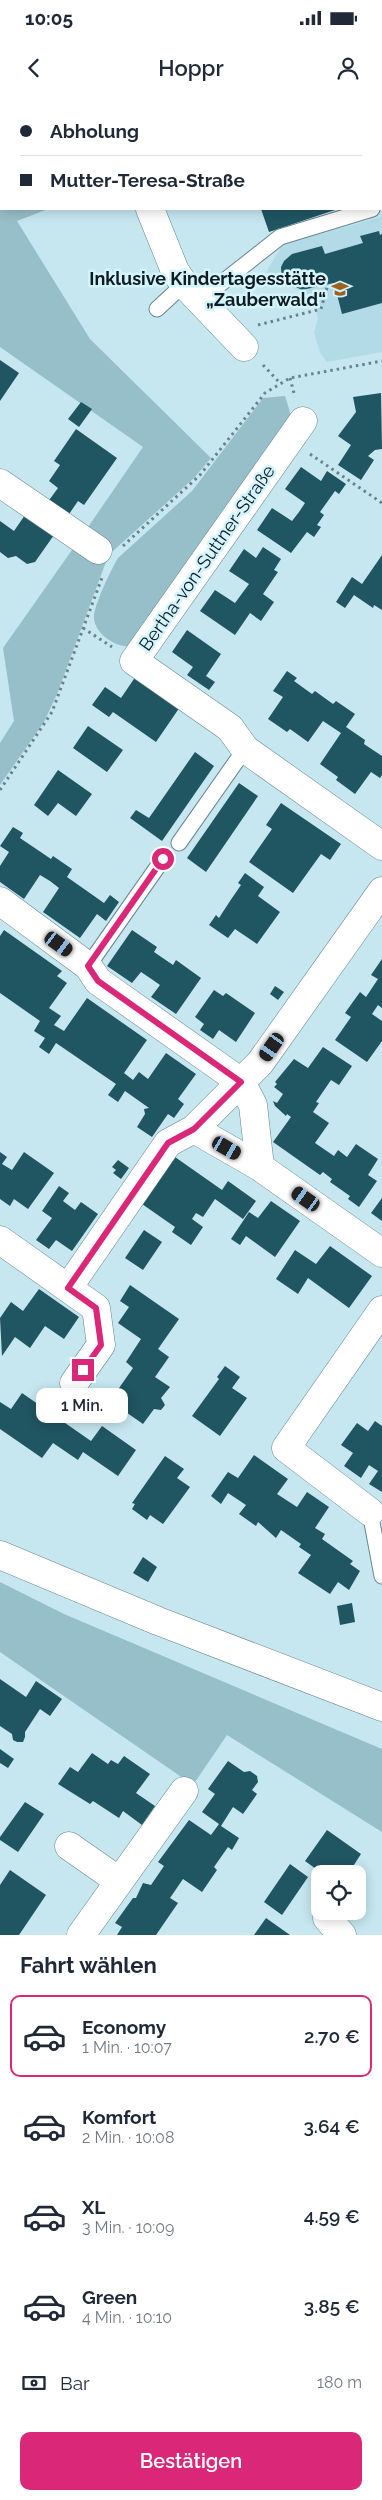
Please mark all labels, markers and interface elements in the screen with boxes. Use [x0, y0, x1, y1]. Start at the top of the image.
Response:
text: 10:05 [25, 7, 73, 29]
icon: back [20, 54, 48, 82]
icon: person [334, 54, 362, 82]
text: Hoppr [158, 55, 224, 81]
text: Abholung [50, 120, 139, 142]
text: Mutter-Teresa-Straße [50, 169, 245, 191]
place label: Inklusive Kindertagesstätte „Zauberwald“ [89, 268, 326, 310]
school or university icon: Inklusive Kindertagesstätte „Zauberwald“ [330, 279, 350, 299]
street label: Bertha-von-Suttner-Straße [134, 460, 279, 655]
route start [152, 848, 174, 870]
car [42, 929, 75, 959]
car [257, 1030, 286, 1064]
car [210, 1134, 243, 1162]
car [289, 1184, 322, 1214]
route end [72, 1359, 94, 1381]
callout: 1 Min. [37, 1388, 129, 1422]
text: 1 Min. [61, 1396, 103, 1415]
map controls [311, 1865, 366, 1920]
button: locate [311, 1865, 366, 1920]
text: Fahrt wählen [20, 1952, 157, 1978]
icon: car [22, 2014, 67, 2059]
text: Economy [82, 2016, 166, 2038]
text: 2.70 € [304, 2025, 360, 2047]
text: 1 Min. · 10:07 [82, 2038, 172, 2057]
icon: car [22, 2104, 67, 2149]
text: Komfort [82, 2106, 156, 2128]
text: 3.64 € [303, 2115, 360, 2137]
text: 2 Min. · 10:08 [82, 2128, 174, 2147]
icon: car [22, 2194, 67, 2239]
text: XL [82, 2196, 105, 2218]
text: 4.59 € [304, 2205, 360, 2227]
text: 3 Min. · 10:09 [82, 2218, 175, 2237]
icon: car [22, 2284, 67, 2329]
text: Green [82, 2286, 137, 2308]
text: 3.85 € [304, 2295, 360, 2317]
text: 4 Min. · 10:10 [82, 2308, 172, 2327]
icon: cash [20, 2369, 48, 2397]
text: Bar [60, 2372, 90, 2394]
text: 180 m [317, 2373, 362, 2392]
button: Bestätigen [20, 2432, 362, 2490]

